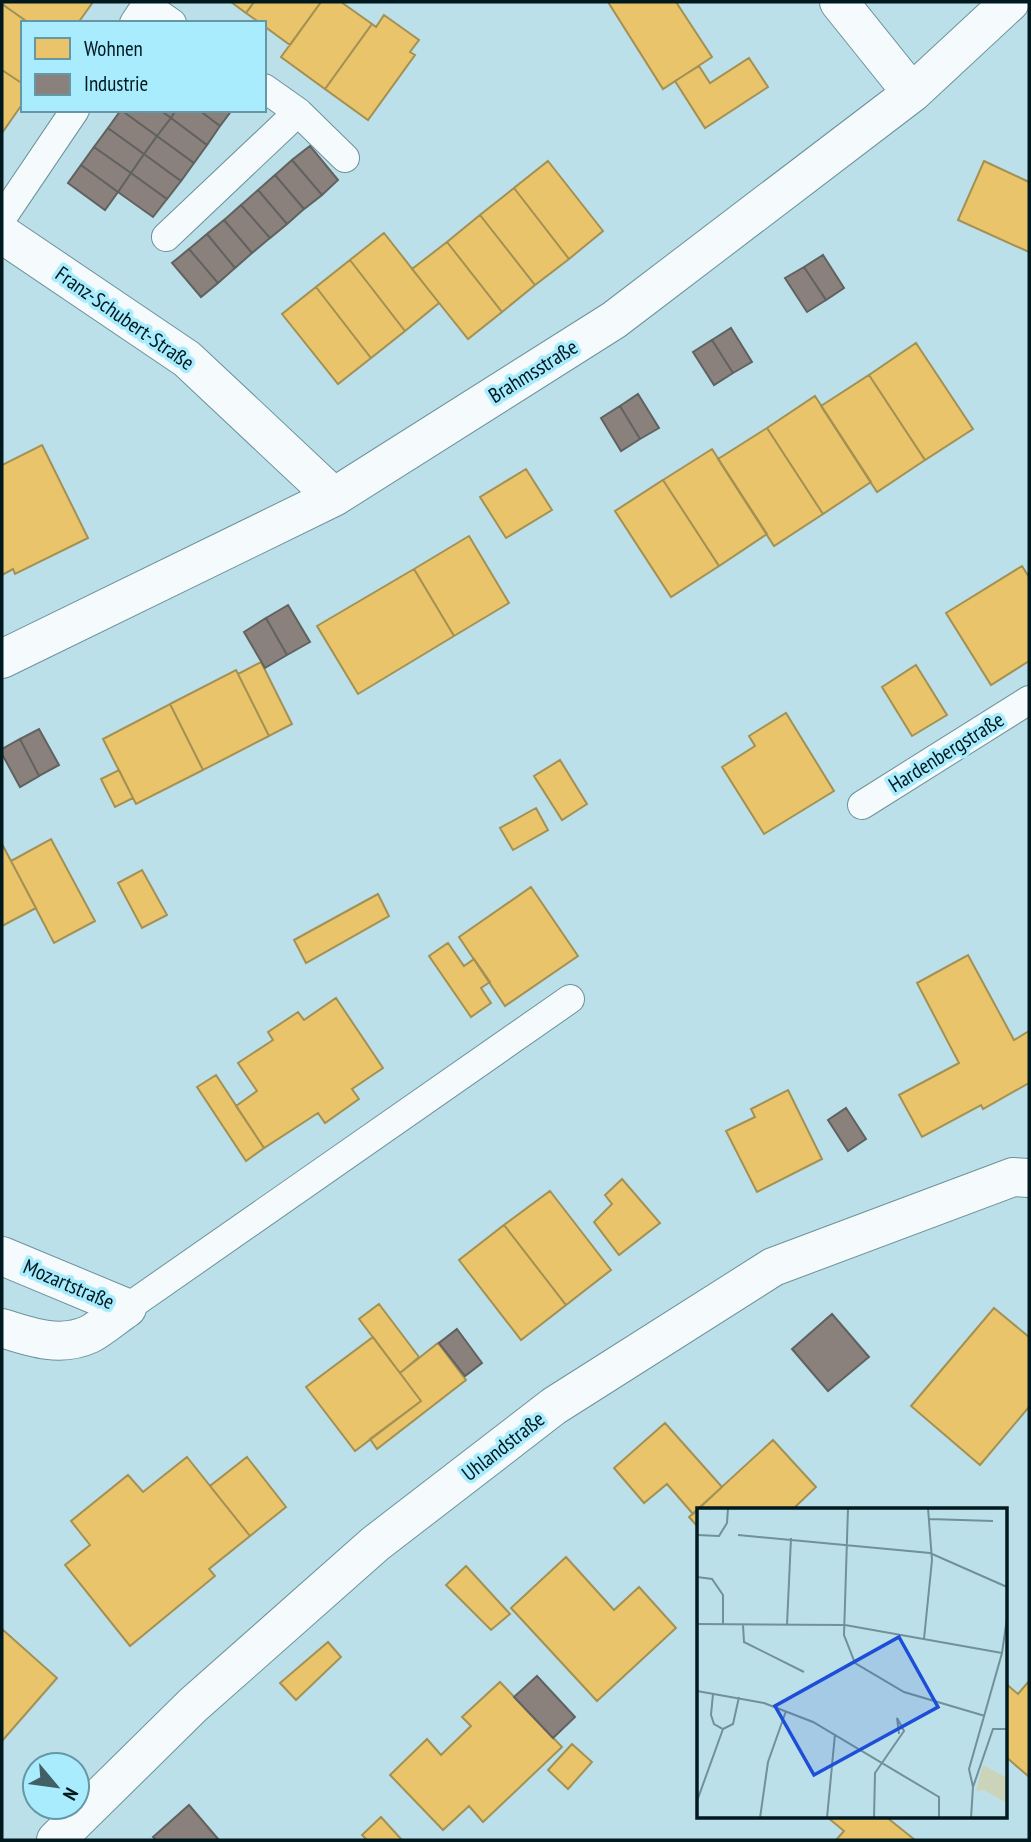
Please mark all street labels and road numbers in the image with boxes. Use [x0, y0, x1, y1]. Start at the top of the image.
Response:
street label: Franz-Schubert-Straße [50, 260, 200, 376]
street label: Brahmsstraße [483, 333, 583, 409]
street label: Hardenbergstraße [883, 706, 1009, 798]
street label: Mozartstraße [19, 1253, 119, 1315]
street label: Uhlandstraße [456, 1405, 550, 1487]

